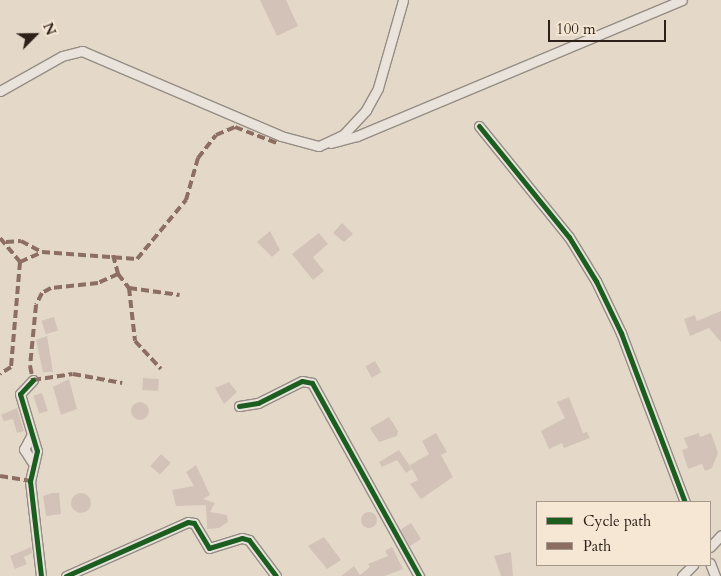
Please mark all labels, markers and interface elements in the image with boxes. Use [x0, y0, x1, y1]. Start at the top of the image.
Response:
north arrow [10, 10, 60, 60]
scale bar [551, 10, 668, 42]
text: 100 m [556, 19, 596, 39]
text: N [38, 20, 60, 38]
legend [536, 501, 711, 566]
text: Cycle path [583, 511, 651, 531]
text: Path [583, 536, 611, 556]

